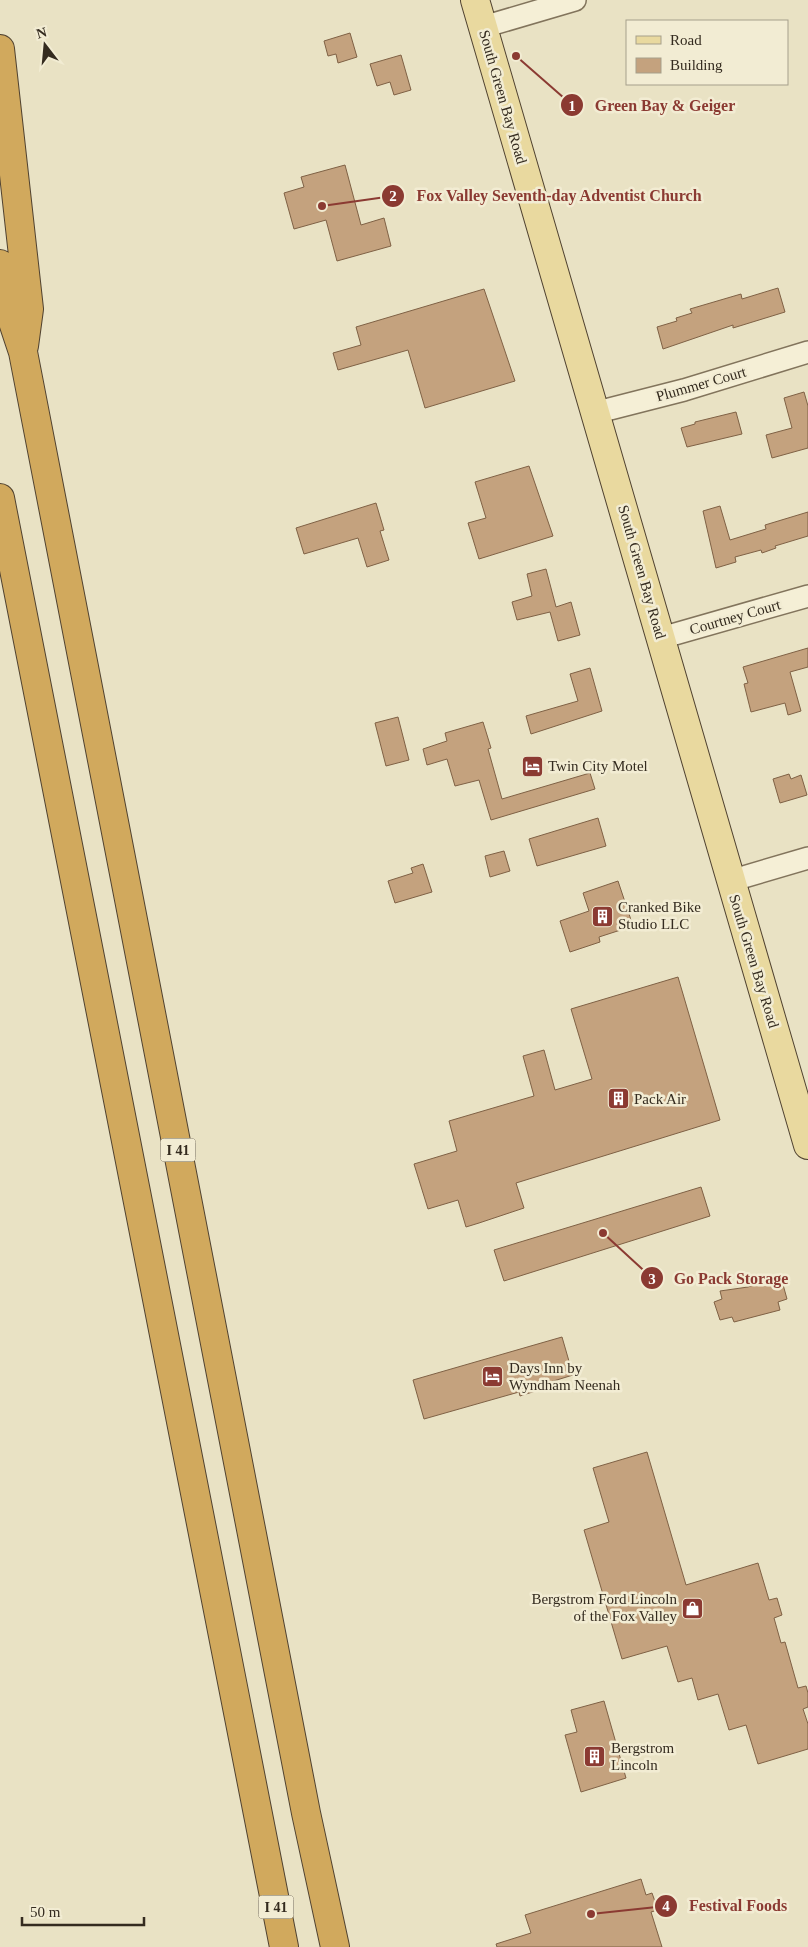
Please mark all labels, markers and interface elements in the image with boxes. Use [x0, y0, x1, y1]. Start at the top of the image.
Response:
north arrow [20, 20, 70, 70]
legend [626, 20, 788, 85]
text: N [35, 24, 48, 42]
street label: South Green Bay Road [476, 28, 530, 166]
text: Road [670, 32, 702, 48]
text: Building [670, 57, 723, 73]
callout: Green Bay & Geiger [559, 90, 745, 121]
text: Green Bay & Geiger [595, 97, 735, 115]
text: 1 [568, 98, 576, 114]
callout: Fox Valley Seventh-day Adventist Church [381, 180, 712, 211]
text: Fox Valley Seventh-day Adventist Church [416, 187, 702, 205]
text: 2 [389, 188, 397, 204]
street label: Plummer Court [654, 363, 749, 404]
street label: South Green Bay Road [615, 503, 669, 641]
street label: Courtney Court [688, 596, 783, 638]
hotel icon: Twin City Motel [520, 754, 544, 778]
place label: Twin City Motel [548, 758, 648, 774]
street label: South Green Bay Road [726, 892, 782, 1030]
place label: Cranked Bike Studio LLC [618, 899, 701, 932]
building icon: Cranked Bike Studio LLC [590, 904, 614, 928]
building icon: Pack Air [606, 1087, 630, 1111]
place label: Pack Air [634, 1091, 686, 1107]
road number: I 41 [160, 1138, 196, 1162]
callout: Go Pack Storage [639, 1263, 799, 1294]
text: Go Pack Storage [674, 1270, 788, 1288]
text: 3 [648, 1271, 656, 1287]
place label: Days Inn by Wyndham Neenah [509, 1360, 621, 1393]
hotel icon: Days Inn by Wyndham Neenah [481, 1365, 505, 1389]
place label: Bergstrom Ford Lincoln of the Fox Valley [531, 1591, 678, 1624]
shop icon: Bergstrom Ford Lincoln of the Fox Valley [681, 1596, 705, 1620]
place label: Bergstrom Lincoln [611, 1740, 674, 1773]
building icon: Bergstrom Lincoln [583, 1745, 607, 1769]
callout: Festival Foods [654, 1890, 797, 1921]
scale bar [22, 1894, 145, 1926]
road number: I 41 [258, 1895, 294, 1918]
text: Festival Foods [689, 1897, 787, 1914]
text: 4 [662, 1898, 670, 1914]
text: 50 m [30, 1904, 61, 1920]

